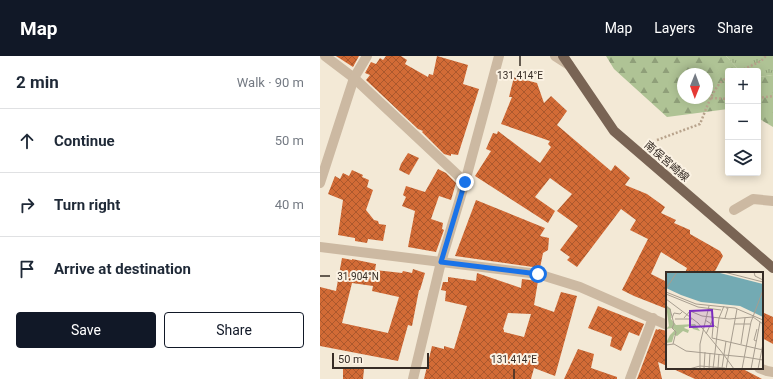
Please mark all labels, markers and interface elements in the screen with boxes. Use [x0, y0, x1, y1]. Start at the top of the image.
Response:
text: Map [20, 17, 58, 40]
text: Map [605, 20, 632, 36]
text: Layers [654, 20, 695, 36]
text: Share [717, 20, 753, 36]
north arrow [677, 68, 713, 104]
map controls [725, 68, 761, 176]
button: + [725, 68, 761, 104]
text: 131.414°E [497, 70, 543, 81]
text: 2 min [16, 72, 59, 92]
text: Walk · 90 m [237, 75, 304, 90]
button: − [725, 104, 761, 140]
icon: ahead [16, 130, 38, 152]
text: Continue [54, 132, 115, 150]
text: 50 m [275, 133, 304, 148]
street label: 南俣宮崎線 [642, 138, 692, 184]
button: layers [725, 140, 761, 176]
route end [456, 173, 474, 191]
icon: right [16, 194, 38, 216]
text: Turn right [54, 196, 120, 214]
text: 40 m [275, 197, 304, 212]
icon: arrive [16, 258, 38, 280]
text: Arrive at destination [54, 260, 191, 278]
route start [529, 265, 547, 283]
text: 31.904°N [337, 271, 379, 282]
inset map [666, 272, 763, 369]
button: Save [16, 312, 156, 348]
button: Share [164, 312, 304, 348]
scale bar [332, 351, 429, 370]
text: 50 m [338, 353, 363, 366]
text: 131.414°E [491, 354, 537, 365]

